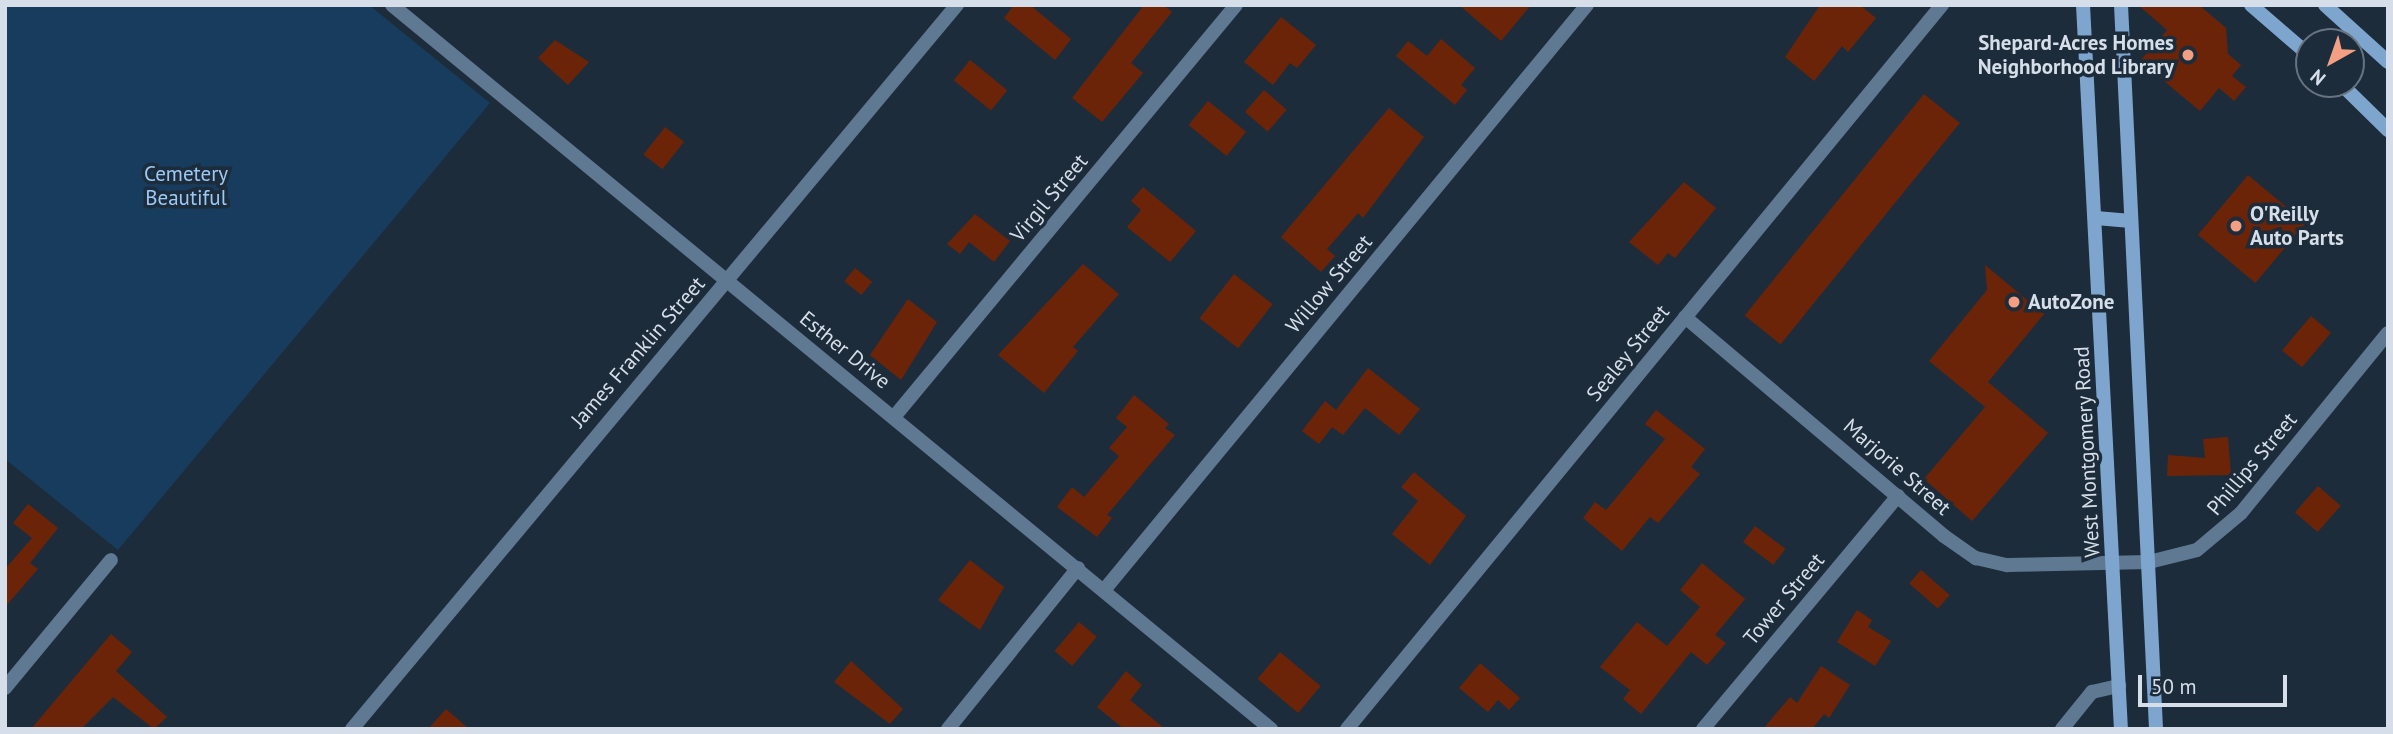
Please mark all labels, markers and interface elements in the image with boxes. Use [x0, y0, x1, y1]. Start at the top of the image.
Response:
north arrow [2295, 28, 2365, 98]
place label: Shepard-Acres Homes Neighborhood Library [1978, 30, 2174, 80]
marker: Shepard-Acres Homes Neighborhood Library [2180, 47, 2196, 63]
text: N [2305, 64, 2330, 91]
street label: Virgil Street [1005, 149, 1093, 247]
park label: Cemetery Beautiful [144, 161, 228, 211]
place label: O'Reilly Auto Parts [2250, 201, 2344, 251]
marker: O'Reilly Auto Parts [2228, 218, 2244, 234]
street label: Willow Street [1280, 230, 1378, 338]
street label: James Franklin Street [566, 272, 710, 432]
place label: AutoZone [2028, 289, 2114, 315]
marker: AutoZone [2006, 294, 2022, 310]
street label: Sealey Street [1581, 299, 1675, 407]
street label: Esther Drive [795, 306, 895, 394]
street label: West Montgomery Road [2069, 345, 2105, 559]
street label: Phillips Street [2202, 408, 2302, 520]
street label: Marjorie Street [1838, 414, 1956, 520]
street label: Tower Street [1738, 548, 1830, 650]
scale bar [2141, 660, 2290, 704]
text: 50 m [2151, 673, 2197, 700]

